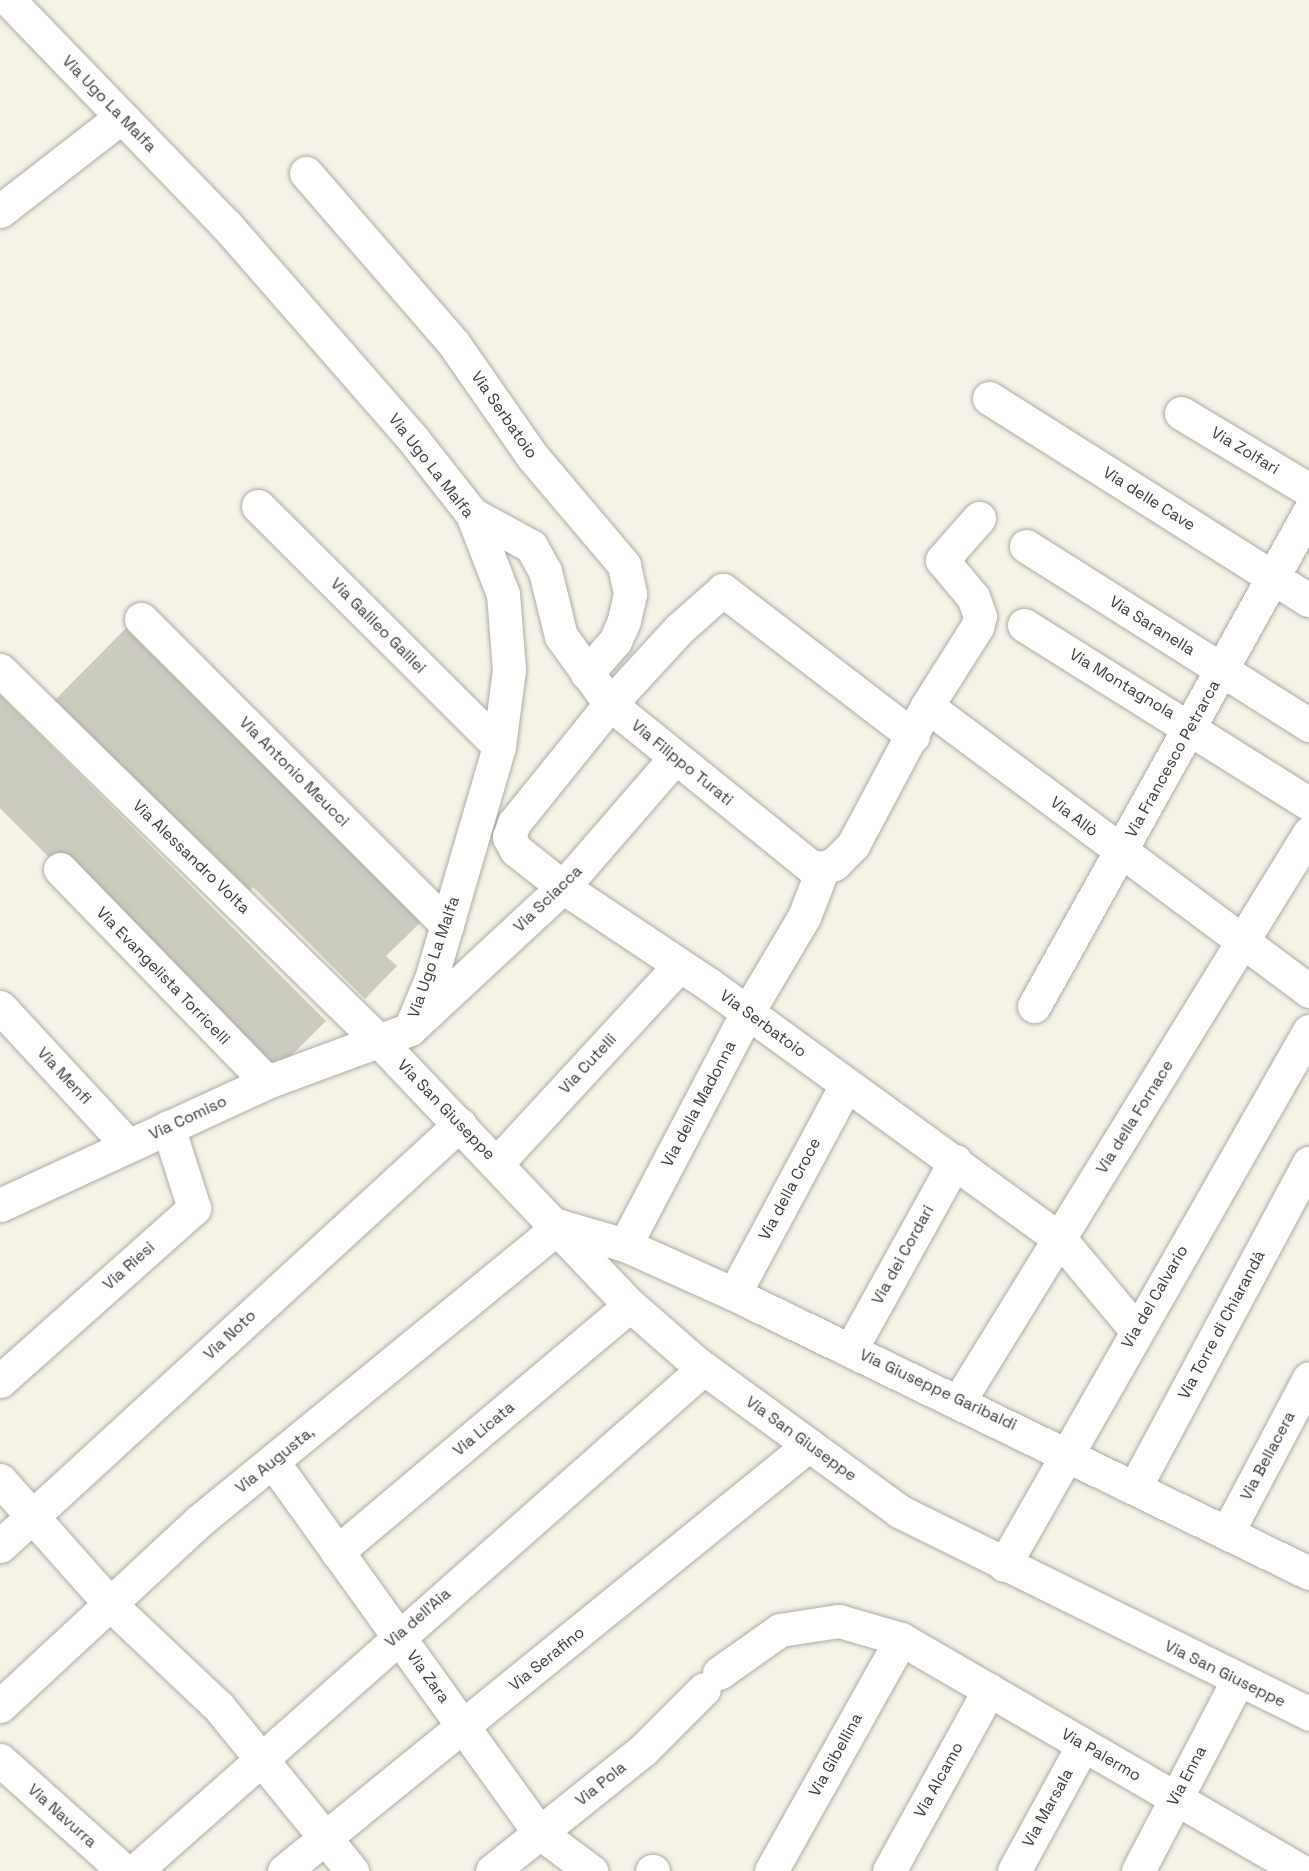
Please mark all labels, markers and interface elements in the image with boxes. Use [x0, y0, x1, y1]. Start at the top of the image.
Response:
street label: Via Ugo La Malfa [58, 52, 160, 156]
street label: Via Serbatoio [467, 368, 541, 462]
street label: Via Ugo La Malfa [384, 410, 478, 522]
street label: Via Zolfari [1207, 423, 1283, 479]
street label: Via delle Cave [1099, 463, 1199, 535]
street label: Via Galileo Galilei [326, 574, 430, 678]
street label: Via Saranella [1106, 592, 1198, 660]
street label: Via Montagnola [1066, 645, 1178, 723]
street label: Via Francesco Petrarca [1122, 677, 1224, 841]
street label: Via Antonio Meucci [235, 713, 353, 831]
street label: Via Filippo Turati [627, 716, 737, 810]
street label: Via Allò [1046, 793, 1102, 841]
street label: Via Alessandro Volta [128, 796, 254, 918]
street label: Via Sciacca [510, 862, 586, 936]
street label: Via Ugo La Malfa [404, 894, 464, 1020]
street label: Via Evangelista Torricelli [92, 903, 234, 1049]
street label: Via Serbatoio [716, 986, 810, 1062]
street label: Via Cutelli [555, 1030, 621, 1098]
street label: Via della Madonna [658, 1038, 740, 1170]
street label: Via Menfi [33, 1044, 95, 1108]
street label: Via San Giuseppe [393, 1056, 499, 1164]
street label: Via della Fornace [1092, 1057, 1178, 1177]
street label: Via Comiso [146, 1092, 230, 1144]
street label: Via della Croce [755, 1135, 825, 1243]
street label: Via dei Cordari [868, 1202, 938, 1308]
street label: Via Riesi [99, 1238, 159, 1294]
street label: Via del Calvario [1118, 1242, 1192, 1352]
street label: Via Torre di Chiarandà [1175, 1247, 1269, 1403]
street label: Via Noto [200, 1306, 260, 1364]
street label: Via Giuseppe Garibaldi [857, 1345, 1019, 1435]
street label: Via San Giuseppe [742, 1392, 860, 1486]
street label: Via Licata [449, 1398, 519, 1460]
street label: Via Bellacera [1237, 1408, 1299, 1504]
street label: Via Augusta, [232, 1422, 318, 1498]
street label: Via dell'Aia [381, 1584, 455, 1652]
street label: Via Serafino [506, 1623, 588, 1695]
street label: Via San Giuseppe [1161, 1636, 1289, 1712]
street label: Via Zara [402, 1647, 454, 1707]
street label: Via Gibellina [805, 1710, 867, 1800]
street label: Via Palermo [1058, 1724, 1144, 1786]
street label: Via Alcamo [910, 1739, 968, 1821]
street label: Via Enna [1163, 1743, 1211, 1809]
street label: Via Pola [572, 1758, 630, 1810]
street label: Via Marsala [1019, 1765, 1077, 1851]
street label: Via Navurra [24, 1780, 100, 1852]

